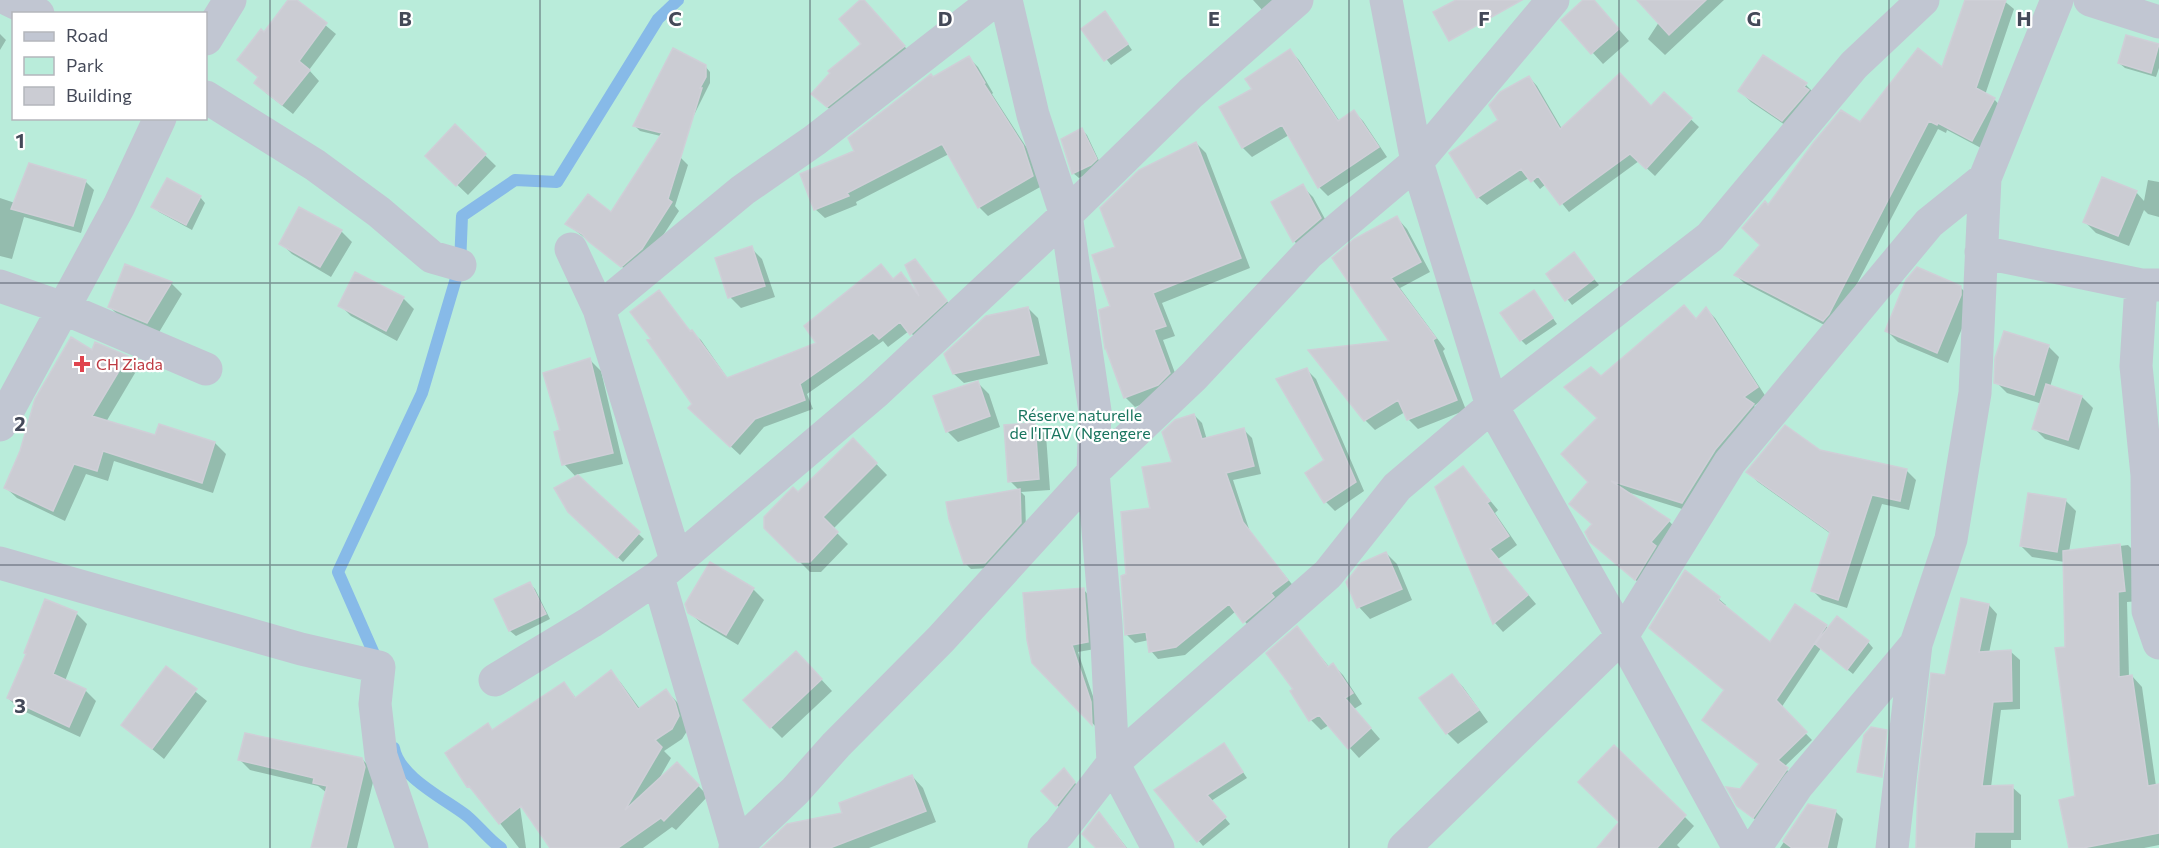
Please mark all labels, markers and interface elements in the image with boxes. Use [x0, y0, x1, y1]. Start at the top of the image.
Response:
text: B [398, 6, 412, 30]
text: C [668, 6, 682, 30]
text: D [938, 6, 952, 30]
text: E [1208, 6, 1220, 30]
text: F [1478, 6, 1490, 30]
text: G [1747, 6, 1761, 30]
text: H [2017, 6, 2032, 30]
legend [12, 12, 207, 120]
text: Road [66, 24, 108, 46]
text: Park [66, 54, 104, 76]
text: Building [66, 84, 132, 106]
text: 1 [15, 128, 25, 152]
place label: CH Ziada [96, 354, 163, 373]
marker: CH Ziada [73, 355, 91, 373]
park label: Réserve naturelle de l'ITAV (Ngengere [1009, 405, 1151, 442]
text: 2 [14, 411, 26, 435]
text: 3 [14, 693, 26, 717]

